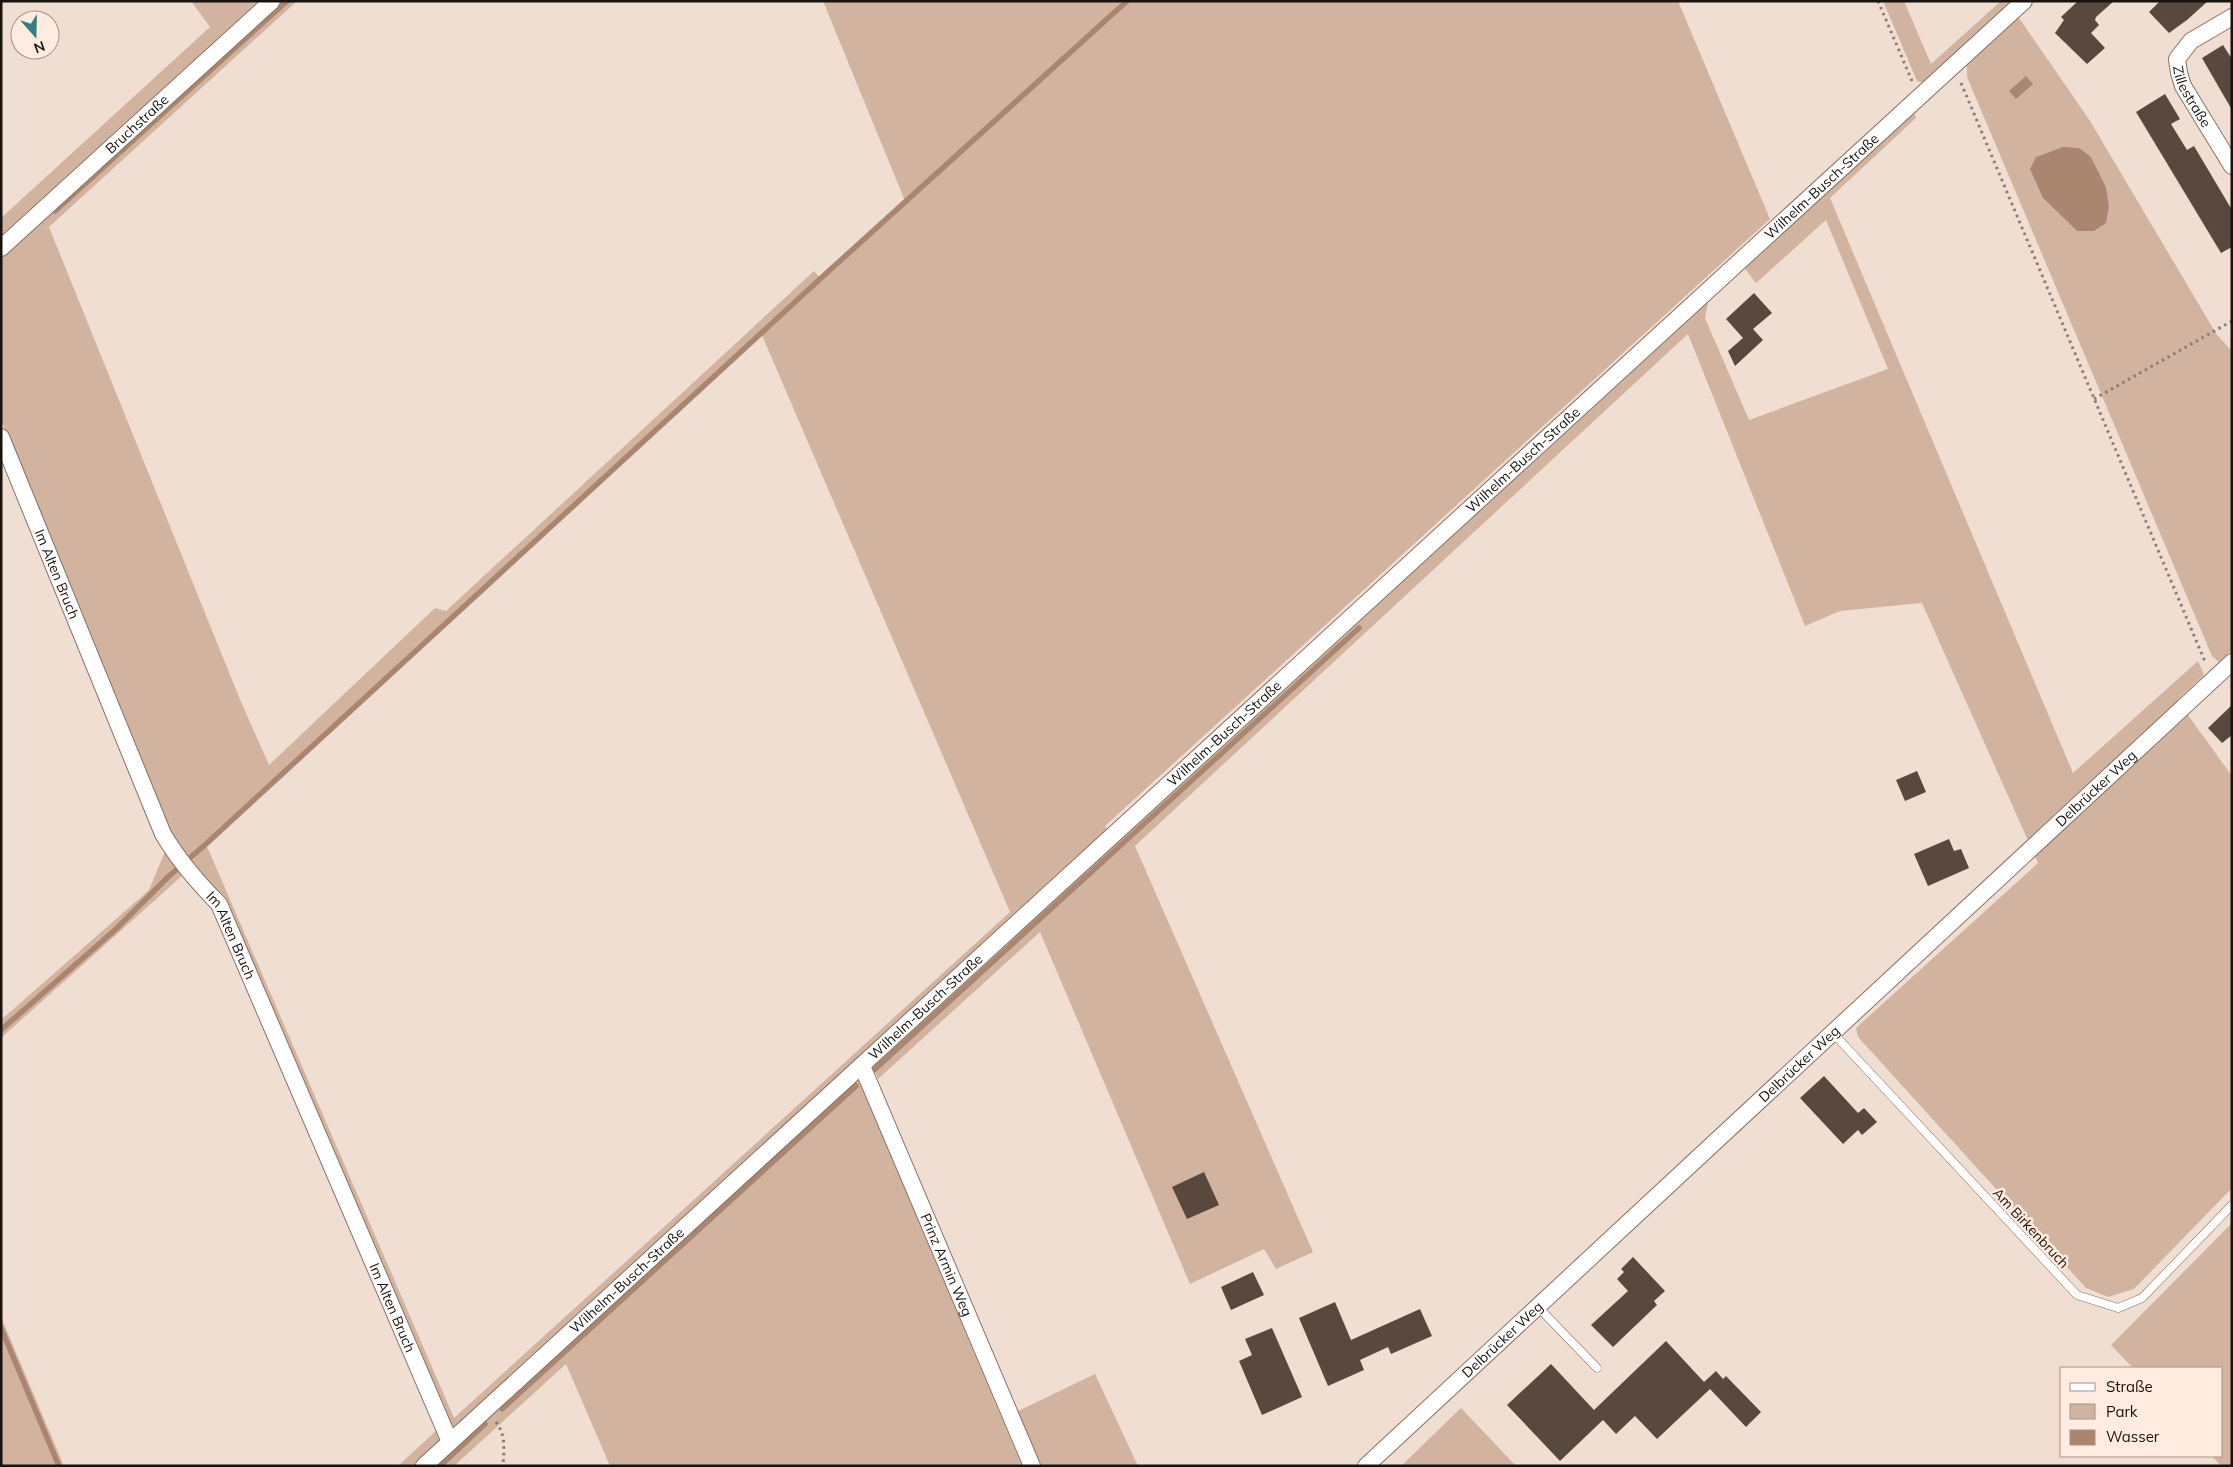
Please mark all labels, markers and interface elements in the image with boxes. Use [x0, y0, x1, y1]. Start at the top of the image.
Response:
north arrow [10, 10, 60, 60]
text: N [31, 37, 47, 57]
street label: Zillestraße [2169, 64, 2215, 131]
street label: Bruchstraße [102, 91, 172, 158]
street label: Wilhelm-Busch-Straße [1761, 129, 1883, 243]
street label: Wilhelm-Busch-Straße [1462, 403, 1584, 517]
street label: Im Alten Bruch [31, 526, 83, 622]
street label: Wilhelm-Busch-Straße [1163, 676, 1285, 790]
street label: Delbrücker Weg [2052, 746, 2140, 830]
street label: Im Alten Bruch [202, 887, 259, 982]
street label: Wilhelm-Busch-Straße [865, 950, 986, 1064]
street label: Delbrücker Weg [1755, 1022, 1843, 1106]
street label: Am Birkenbruch [1989, 1184, 2073, 1272]
street label: Prinz Armin Weg [917, 1211, 976, 1319]
street label: Wilhelm-Busch-Straße [566, 1223, 688, 1337]
street label: Im Alten Bruch [365, 1260, 419, 1355]
street label: Delbrücker Weg [1458, 1297, 1547, 1381]
legend [2060, 1367, 2223, 1457]
text: Straße [2106, 1377, 2153, 1396]
text: Park [2106, 1402, 2138, 1421]
text: Wasser [2106, 1427, 2160, 1446]

